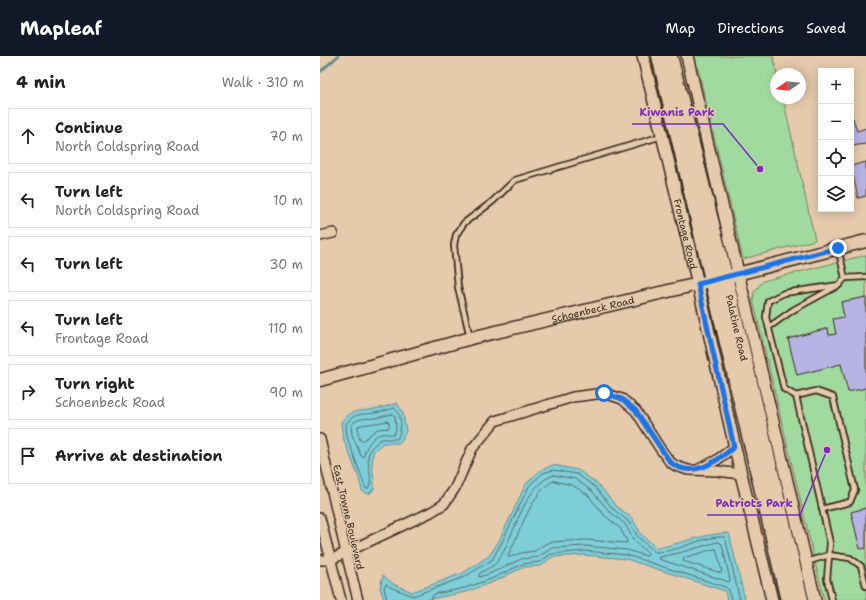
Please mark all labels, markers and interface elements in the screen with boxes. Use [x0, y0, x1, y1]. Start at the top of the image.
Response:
text: Mapleaf [20, 16, 102, 41]
text: Map [666, 19, 696, 37]
text: Directions [718, 19, 784, 37]
text: Saved [806, 19, 846, 37]
north arrow [770, 68, 806, 104]
map controls [818, 68, 854, 212]
button: + [818, 68, 854, 104]
text: 4 min [16, 71, 66, 93]
text: Walk · 310 m [222, 74, 304, 91]
callout: Kiwanis Park [632, 101, 723, 124]
button: − [818, 104, 854, 140]
text: Kiwanis Park [639, 105, 715, 120]
text: Continue [55, 118, 123, 138]
icon: ahead [17, 125, 39, 147]
text: 70 m [269, 128, 303, 145]
text: North Coldspring Road [55, 138, 199, 155]
button: locate [818, 140, 854, 176]
button: layers [818, 176, 854, 212]
text: Turn left [55, 182, 123, 202]
icon: left [17, 189, 39, 211]
text: 10 m [273, 192, 303, 209]
street label: Frontage Road [671, 197, 700, 271]
text: North Coldspring Road [55, 202, 199, 219]
route end [829, 239, 847, 257]
icon: left [17, 253, 39, 275]
text: Turn left [55, 254, 123, 274]
text: 30 m [269, 256, 303, 273]
street label: Schoenbeck Road [550, 293, 636, 326]
street label: Palatine Road [723, 293, 751, 363]
text: Turn left [55, 310, 123, 330]
icon: left [17, 317, 39, 339]
text: 110 m [268, 320, 303, 337]
text: Frontage Road [55, 330, 148, 347]
text: Turn right [55, 374, 135, 394]
icon: right [17, 381, 39, 403]
text: 90 m [269, 384, 303, 401]
route start [595, 384, 613, 402]
text: Schoenbeck Road [55, 394, 165, 411]
icon: arrive [17, 445, 39, 467]
text: Arrive at destination [55, 446, 223, 466]
street label: East Towne Boulevard [330, 463, 367, 572]
callout: Patriots Park [707, 492, 800, 515]
text: Patriots Park [715, 496, 793, 511]

